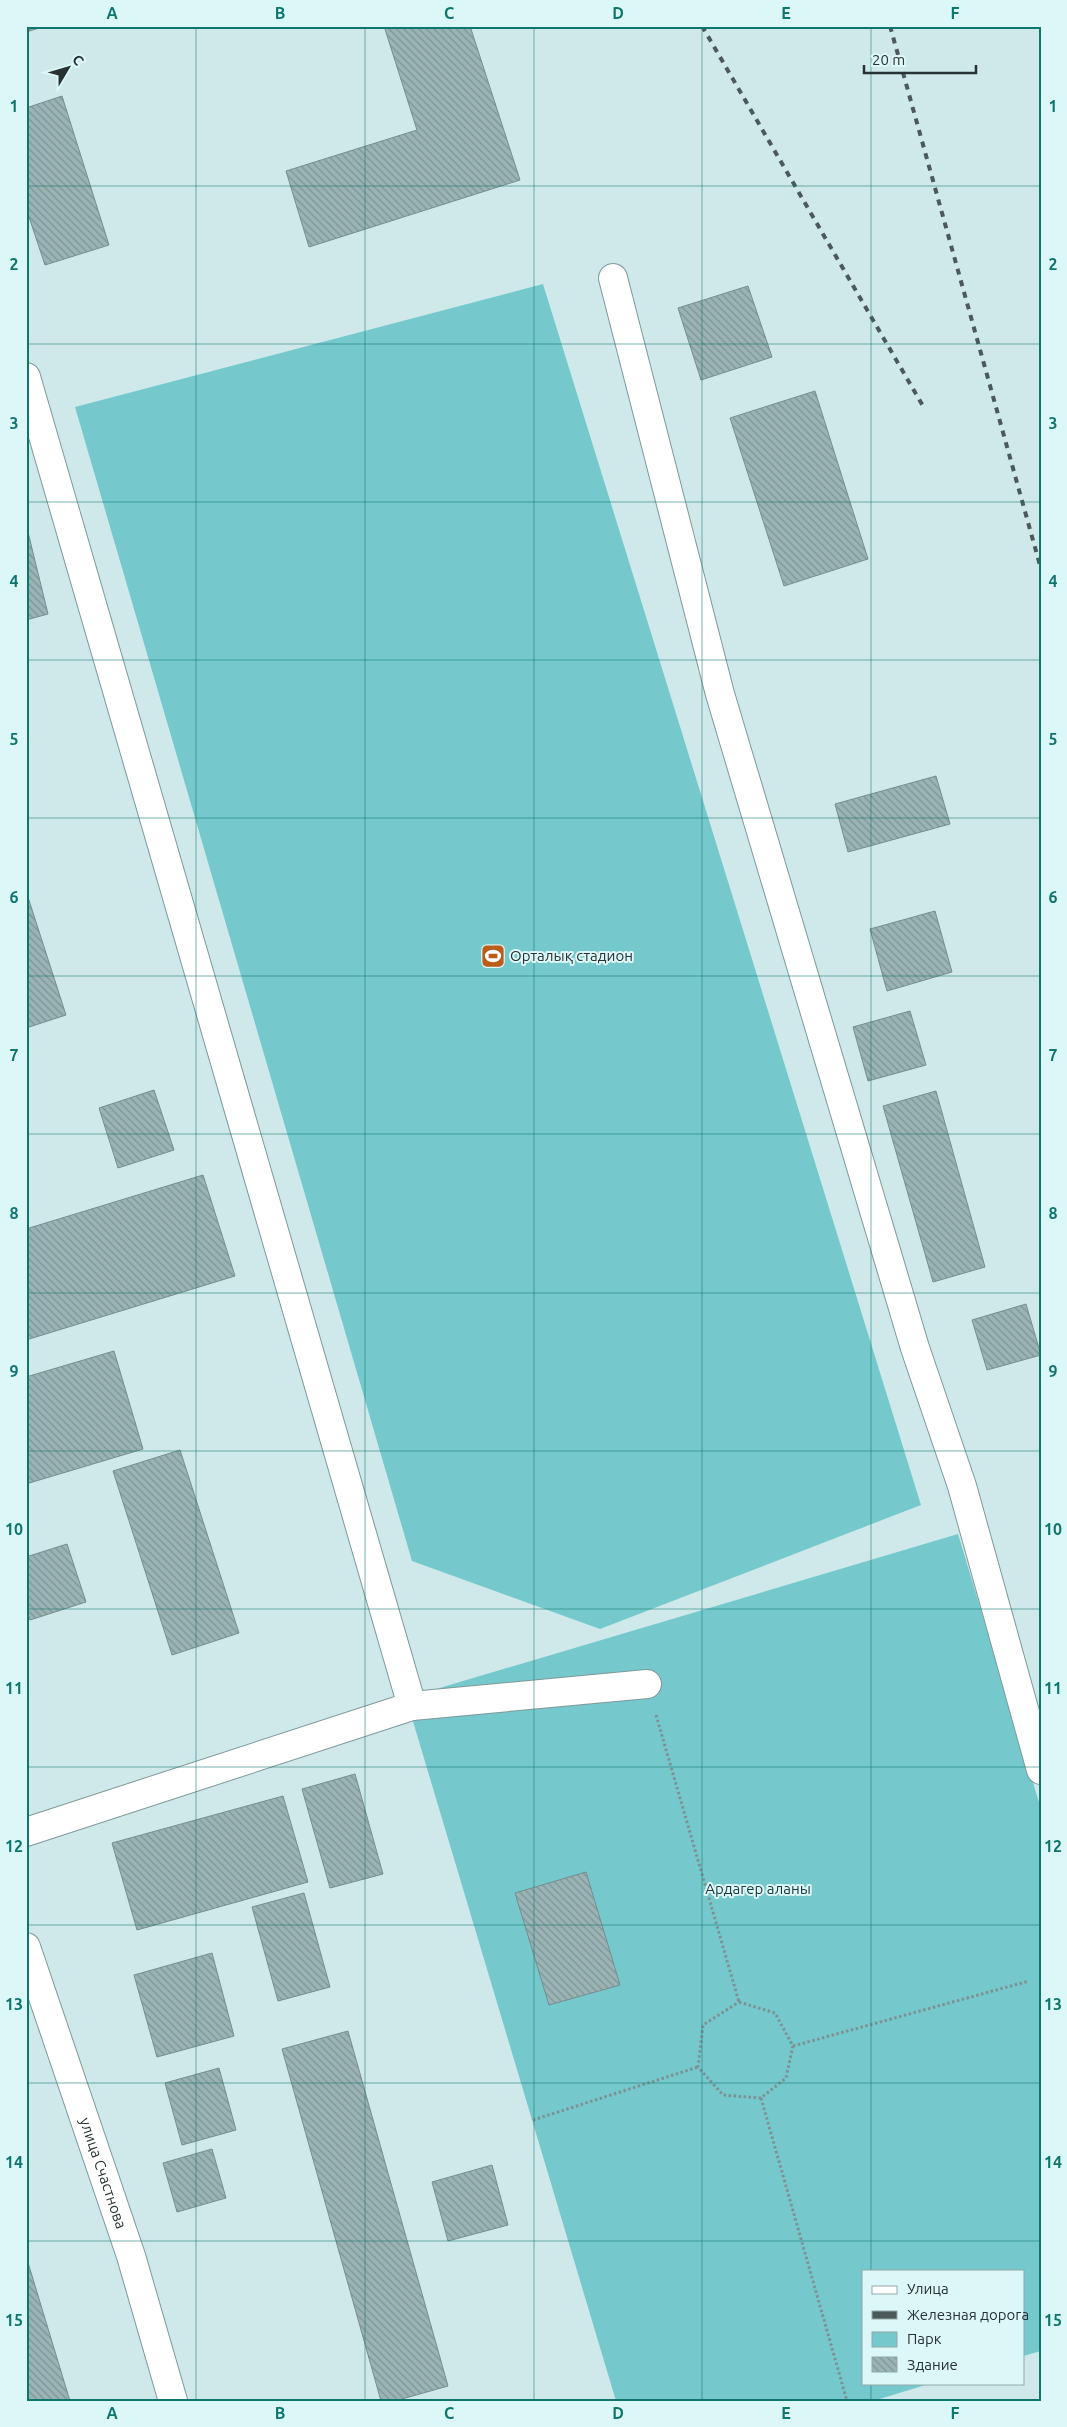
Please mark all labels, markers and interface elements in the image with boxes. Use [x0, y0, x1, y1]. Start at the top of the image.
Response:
text: A [106, 4, 118, 22]
text: B [275, 4, 285, 22]
text: C [444, 4, 454, 22]
text: D [612, 4, 624, 22]
text: E [781, 4, 791, 22]
text: F [951, 4, 960, 22]
north arrow [42, 42, 92, 92]
scale bar [864, 42, 977, 74]
text: 20 m [872, 51, 905, 68]
text: С [69, 52, 87, 68]
text: 1 [9, 97, 19, 115]
text: 1 [1048, 97, 1058, 115]
text: 2 [9, 255, 19, 273]
text: 2 [1048, 255, 1058, 273]
text: 3 [9, 414, 19, 432]
text: 3 [1048, 414, 1058, 432]
text: 4 [9, 572, 19, 590]
text: 4 [1048, 572, 1058, 590]
text: 5 [9, 730, 19, 748]
text: 5 [1048, 730, 1058, 748]
text: 6 [9, 888, 19, 906]
text: 6 [1048, 888, 1058, 906]
sports icon: Орталық стадион [480, 943, 506, 969]
place label: Орталық стадион [510, 947, 633, 964]
text: 7 [9, 1046, 19, 1064]
text: 7 [1048, 1046, 1058, 1064]
text: 8 [9, 1204, 19, 1222]
text: 8 [1048, 1204, 1058, 1222]
text: 9 [9, 1362, 19, 1380]
text: 9 [1048, 1362, 1058, 1380]
text: 10 [5, 1520, 23, 1538]
text: 10 [1044, 1520, 1062, 1538]
text: 11 [5, 1679, 23, 1697]
text: 11 [1044, 1679, 1062, 1697]
text: 12 [5, 1837, 23, 1855]
text: 12 [1044, 1837, 1062, 1855]
park label: Ардагер аланы [705, 1880, 811, 1897]
text: 13 [5, 1995, 23, 2013]
text: 13 [1044, 1995, 1062, 2013]
street label: улица Счастнова [77, 2115, 130, 2231]
text: 14 [5, 2153, 23, 2171]
text: 14 [1044, 2153, 1062, 2171]
legend [862, 2270, 1024, 2384]
text: Улица [907, 2280, 949, 2297]
text: Железная дорога [907, 2306, 1029, 2323]
text: 15 [5, 2311, 23, 2329]
text: 15 [1044, 2311, 1062, 2329]
text: Парк [907, 2330, 942, 2347]
text: Здание [907, 2356, 958, 2373]
text: A [106, 2404, 118, 2422]
text: B [275, 2404, 285, 2422]
text: C [444, 2404, 454, 2422]
text: D [612, 2404, 624, 2422]
text: E [781, 2404, 791, 2422]
text: F [951, 2404, 960, 2422]

